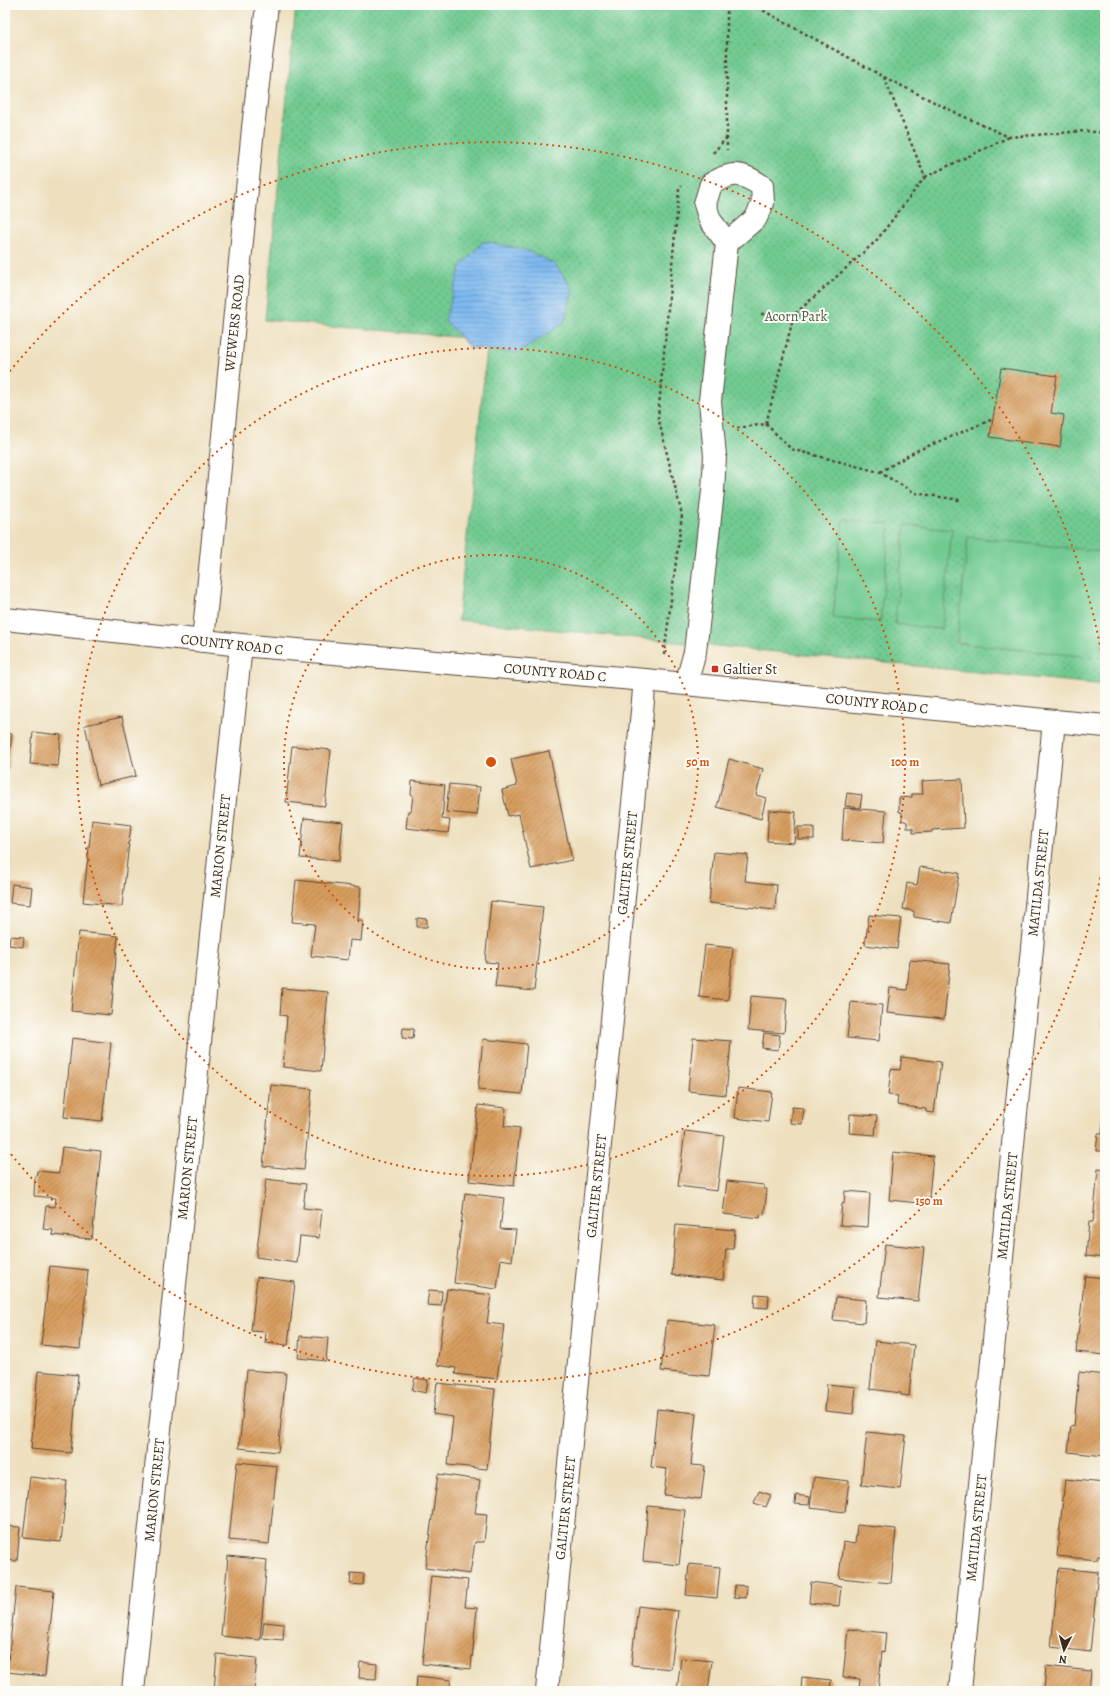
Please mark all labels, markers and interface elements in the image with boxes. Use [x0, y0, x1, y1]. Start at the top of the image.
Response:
street label: WEWERS ROAD [220, 273, 249, 373]
park label: Acorn Park [764, 307, 827, 326]
street label: COUNTY ROAD C [180, 630, 284, 659]
street label: COUNTY ROAD C [503, 659, 607, 686]
place label: Galtier St [723, 660, 778, 679]
marker: Galtier St [710, 664, 720, 674]
street label: COUNTY ROAD C [825, 689, 929, 718]
text: 50 m [686, 754, 710, 770]
text: 100 m [891, 754, 919, 770]
centre of rings [484, 755, 498, 769]
street label: MARION STREET [206, 793, 235, 899]
street label: GALTIER STREET [613, 810, 642, 916]
street label: MATILDA STREET [1023, 828, 1054, 938]
street label: MARION STREET [173, 1115, 202, 1221]
street label: GALTIER STREET [582, 1133, 611, 1239]
street label: MATILDA STREET [992, 1151, 1023, 1261]
text: 150 m [915, 1193, 943, 1209]
street label: MARION STREET [140, 1437, 169, 1543]
street label: GALTIER STREET [551, 1455, 580, 1561]
street label: MATILDA STREET [961, 1473, 992, 1583]
north arrow [1044, 1630, 1084, 1670]
text: N [1058, 1652, 1068, 1667]

